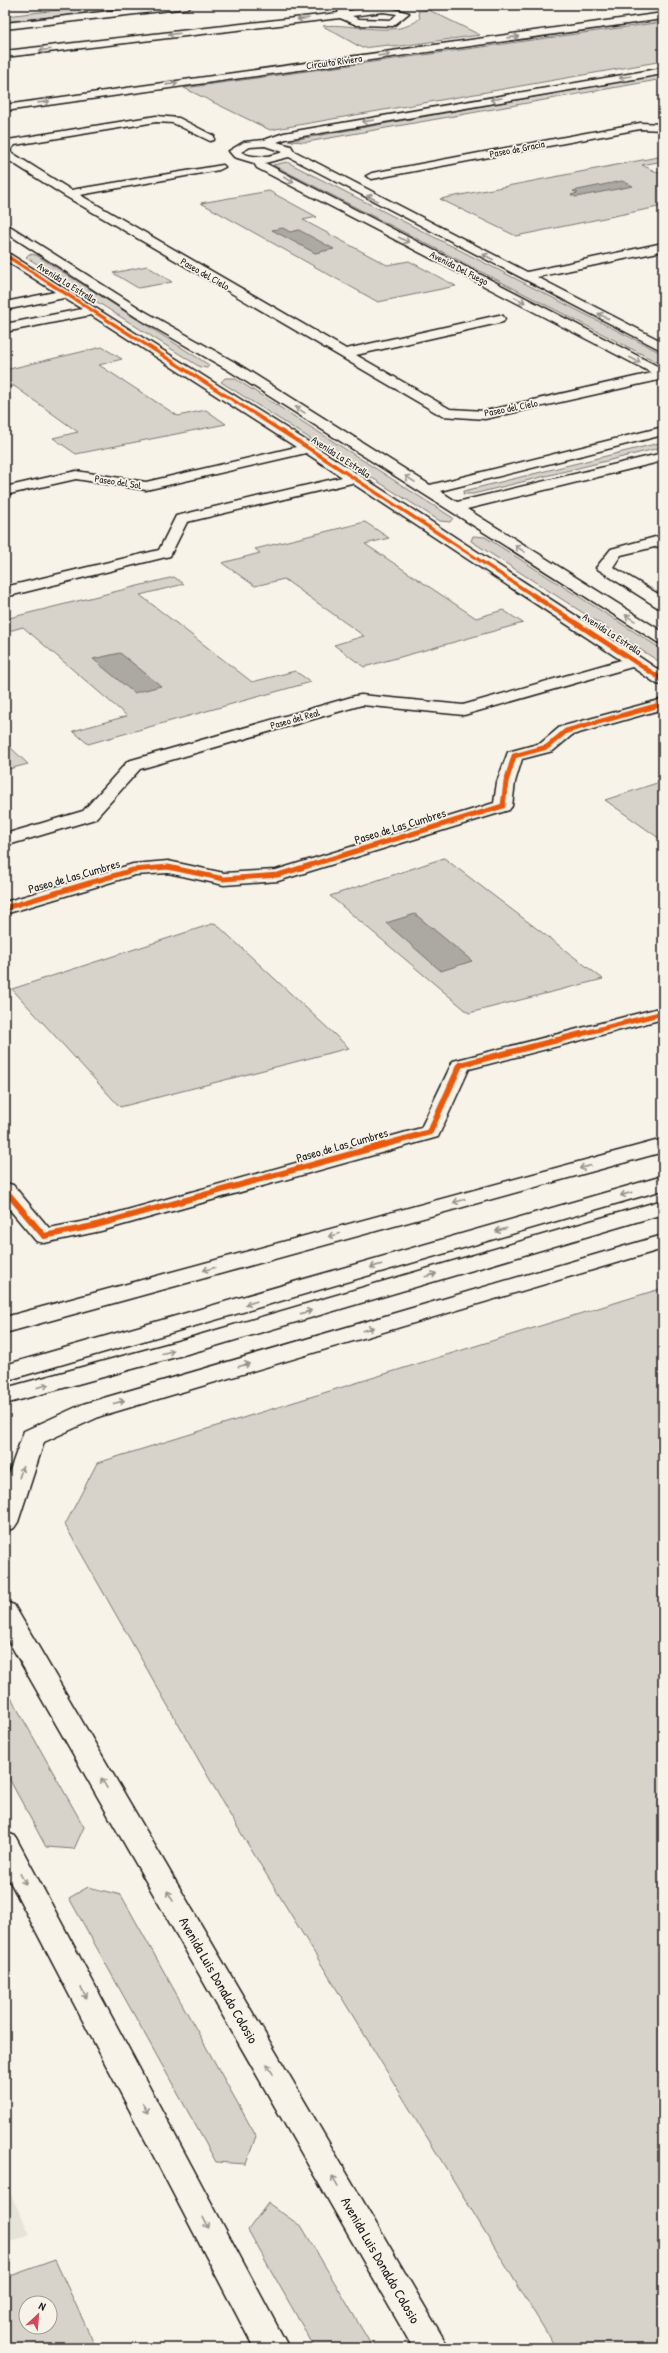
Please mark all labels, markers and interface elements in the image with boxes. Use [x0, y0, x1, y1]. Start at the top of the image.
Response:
one-way arrow [297, 15, 310, 23]
one-way arrow [168, 31, 181, 38]
one-way arrow [506, 33, 519, 41]
one-way arrow [39, 46, 52, 54]
one-way arrow [377, 51, 390, 59]
street label: Circuito Riviera [305, 52, 363, 72]
one-way arrow [618, 74, 631, 82]
one-way arrow [165, 80, 178, 88]
one-way arrow [490, 96, 503, 104]
one-way arrow [37, 98, 50, 106]
one-way arrow [362, 117, 375, 125]
street label: Paseo de Gracia [488, 137, 546, 161]
one-way arrow [283, 177, 295, 184]
one-way arrow [366, 194, 378, 201]
one-way arrow [398, 237, 410, 244]
street label: Avenida Del Fuego [428, 248, 490, 288]
one-way arrow [482, 252, 494, 260]
street label: Paseo del Cielo [178, 255, 232, 293]
street label: Avenida La Estrella [35, 260, 99, 306]
one-way arrow [514, 297, 526, 304]
one-way arrow [598, 312, 610, 319]
one-way arrow [629, 356, 641, 364]
street label: Paseo del Cielo [483, 396, 539, 420]
one-way arrow [294, 405, 306, 413]
street label: Avenida La Estrella [309, 433, 373, 481]
street label: Paseo del Sol [94, 472, 143, 492]
one-way arrow [405, 475, 416, 483]
one-way arrow [515, 545, 526, 553]
street label: Avenida La Estrella [580, 610, 644, 658]
one-way arrow [625, 614, 636, 622]
street label: Paseo del Real [269, 706, 322, 732]
street label: Paseo de Las Cumbres [352, 804, 448, 848]
street label: Paseo de Las Cumbres [26, 855, 122, 897]
street label: Paseo de Las Cumbres [294, 1124, 390, 1166]
one-way arrow [579, 1163, 592, 1171]
one-way arrow [619, 1190, 632, 1198]
one-way arrow [453, 1198, 466, 1205]
one-way arrow [494, 1227, 507, 1234]
one-way arrow [328, 1232, 341, 1239]
one-way arrow [370, 1263, 383, 1270]
one-way arrow [202, 1266, 215, 1273]
one-way arrow [424, 1271, 437, 1278]
one-way arrow [245, 1300, 258, 1307]
one-way arrow [300, 1308, 313, 1315]
one-way arrow [362, 1325, 375, 1332]
one-way arrow [161, 1348, 174, 1355]
one-way arrow [237, 1361, 250, 1368]
one-way arrow [36, 1382, 49, 1389]
one-way arrow [112, 1398, 125, 1405]
one-way arrow [18, 1465, 25, 1478]
one-way arrow [100, 1777, 108, 1789]
one-way arrow [20, 1872, 28, 1884]
one-way arrow [165, 1890, 173, 1902]
street label: Avenida Luis Donaldo Colosio [175, 1913, 263, 2047]
one-way arrow [81, 1987, 88, 1999]
one-way arrow [265, 2063, 273, 2075]
one-way arrow [142, 2102, 149, 2114]
one-way arrow [331, 2175, 339, 2187]
street label: Avenida Luis Donaldo Colosio [337, 2193, 425, 2327]
one-way arrow [203, 2217, 210, 2229]
north arrow [18, 2295, 58, 2335]
text: N [37, 2298, 48, 2314]

